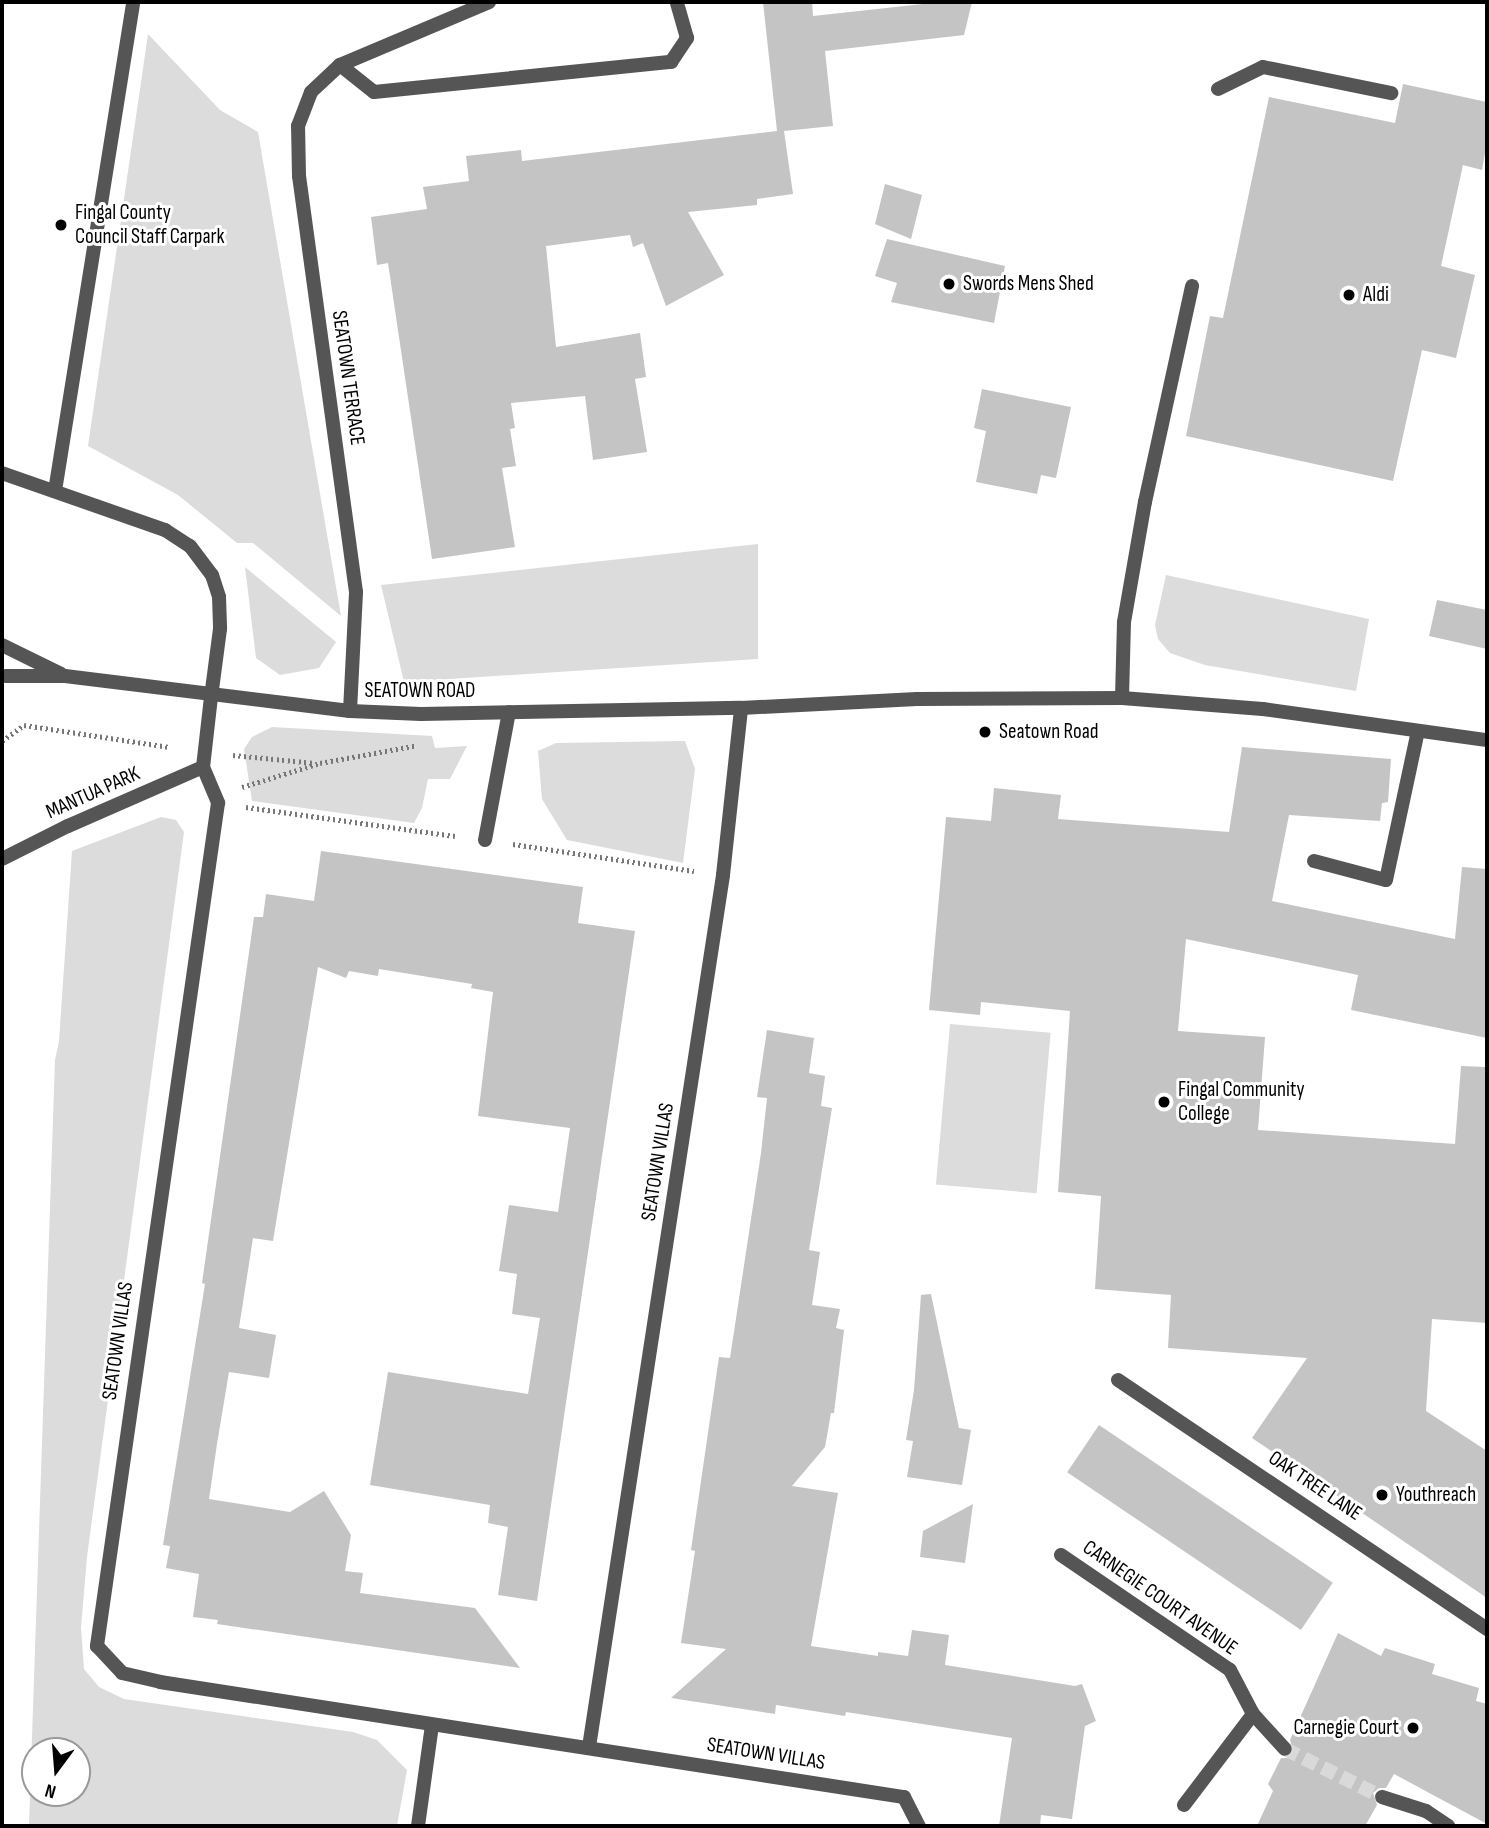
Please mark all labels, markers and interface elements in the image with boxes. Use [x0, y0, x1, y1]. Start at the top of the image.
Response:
place label: Fingal County Council Staff Carpark [75, 200, 225, 250]
marker: Fingal County Council Staff Carpark [53, 217, 69, 233]
place label: Swords Mens Shed [963, 271, 1094, 297]
marker: Swords Mens Shed [941, 276, 957, 292]
place label: Aldi [1363, 282, 1389, 308]
marker: Aldi [1341, 287, 1357, 303]
street label: SEATOWN TERRACE [326, 309, 370, 447]
street label: SEATOWN ROAD [365, 678, 475, 704]
place label: Seatown Road [999, 719, 1098, 745]
marker: Seatown Road [977, 724, 993, 740]
street label: MANTUA PARK [42, 761, 144, 825]
place label: Fingal Community College [1178, 1077, 1305, 1127]
marker: Fingal Community College [1156, 1094, 1172, 1110]
street label: SEATOWN VILLAS [636, 1101, 680, 1223]
street label: SEATOWN VILLAS [97, 1280, 139, 1402]
street label: OAK TREE LANE [1263, 1446, 1367, 1526]
place label: Youthreach [1396, 1482, 1476, 1508]
marker: Youthreach [1374, 1487, 1390, 1503]
street label: CARNEGIE COURT AVENUE [1078, 1535, 1242, 1661]
place label: Carnegie Court [1293, 1715, 1399, 1741]
marker: Carnegie Court [1405, 1720, 1421, 1736]
street label: SEATOWN VILLAS [705, 1732, 827, 1776]
north arrow [21, 1737, 91, 1807]
text: N [43, 1778, 59, 1803]

